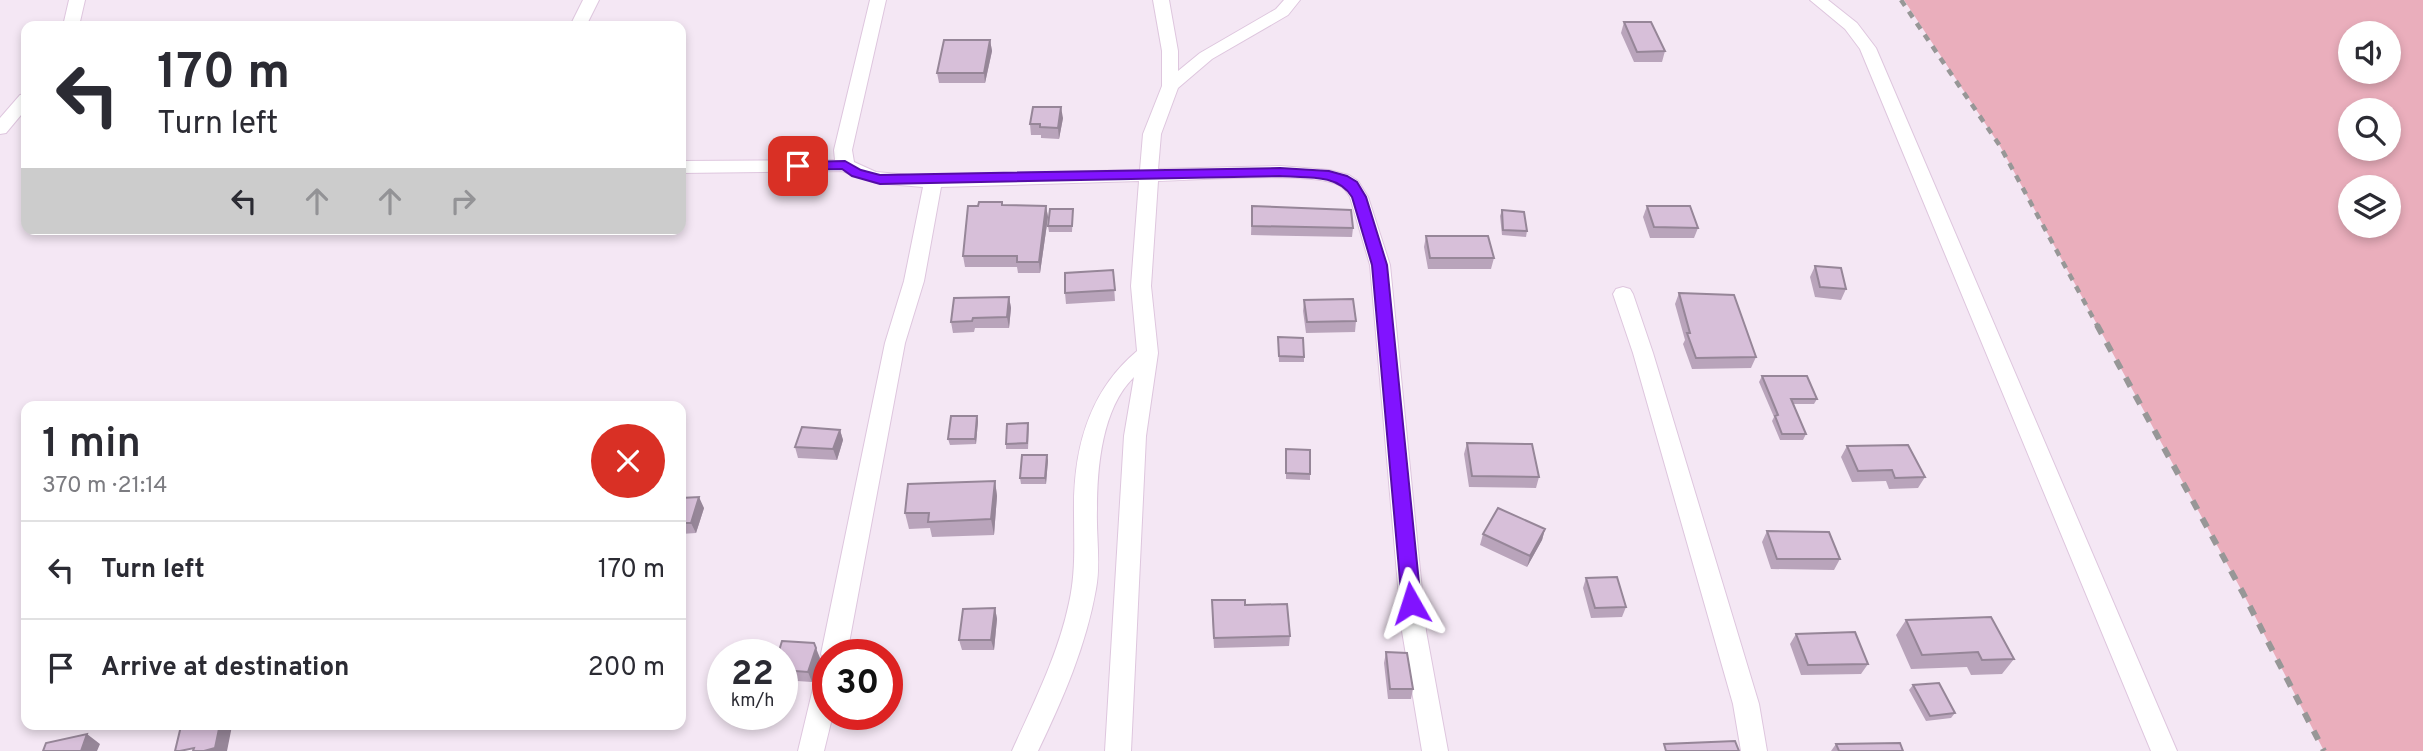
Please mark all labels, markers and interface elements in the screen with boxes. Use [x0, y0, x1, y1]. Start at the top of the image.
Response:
map controls [2338, 21, 2401, 238]
button: sound [2338, 21, 2401, 84]
text: 170 m [157, 44, 290, 106]
icon: left [42, 49, 133, 140]
button: search [2338, 98, 2401, 161]
text: Turn left [157, 105, 278, 145]
pin [768, 136, 828, 196]
icon: arrive [779, 147, 817, 185]
button: layers [2338, 175, 2401, 238]
icon: left [225, 182, 263, 220]
icon: ahead [298, 182, 336, 220]
icon: ahead [371, 182, 409, 220]
icon: right [444, 182, 482, 220]
text: 1 min [42, 419, 141, 472]
button: close [591, 424, 665, 498]
text: 370 m · 21:14 [42, 472, 168, 501]
icon: left [42, 551, 80, 589]
text: Turn left [101, 554, 205, 587]
text: 170 m [598, 554, 665, 587]
position arrow [1374, 566, 1448, 640]
speed limit sign: 30 [812, 639, 903, 730]
icon: arrive [42, 649, 80, 687]
text: Arrive at destination [101, 652, 349, 685]
text: 200 m [588, 652, 665, 685]
text: 22 [731, 653, 774, 697]
text: km/h [731, 690, 774, 713]

